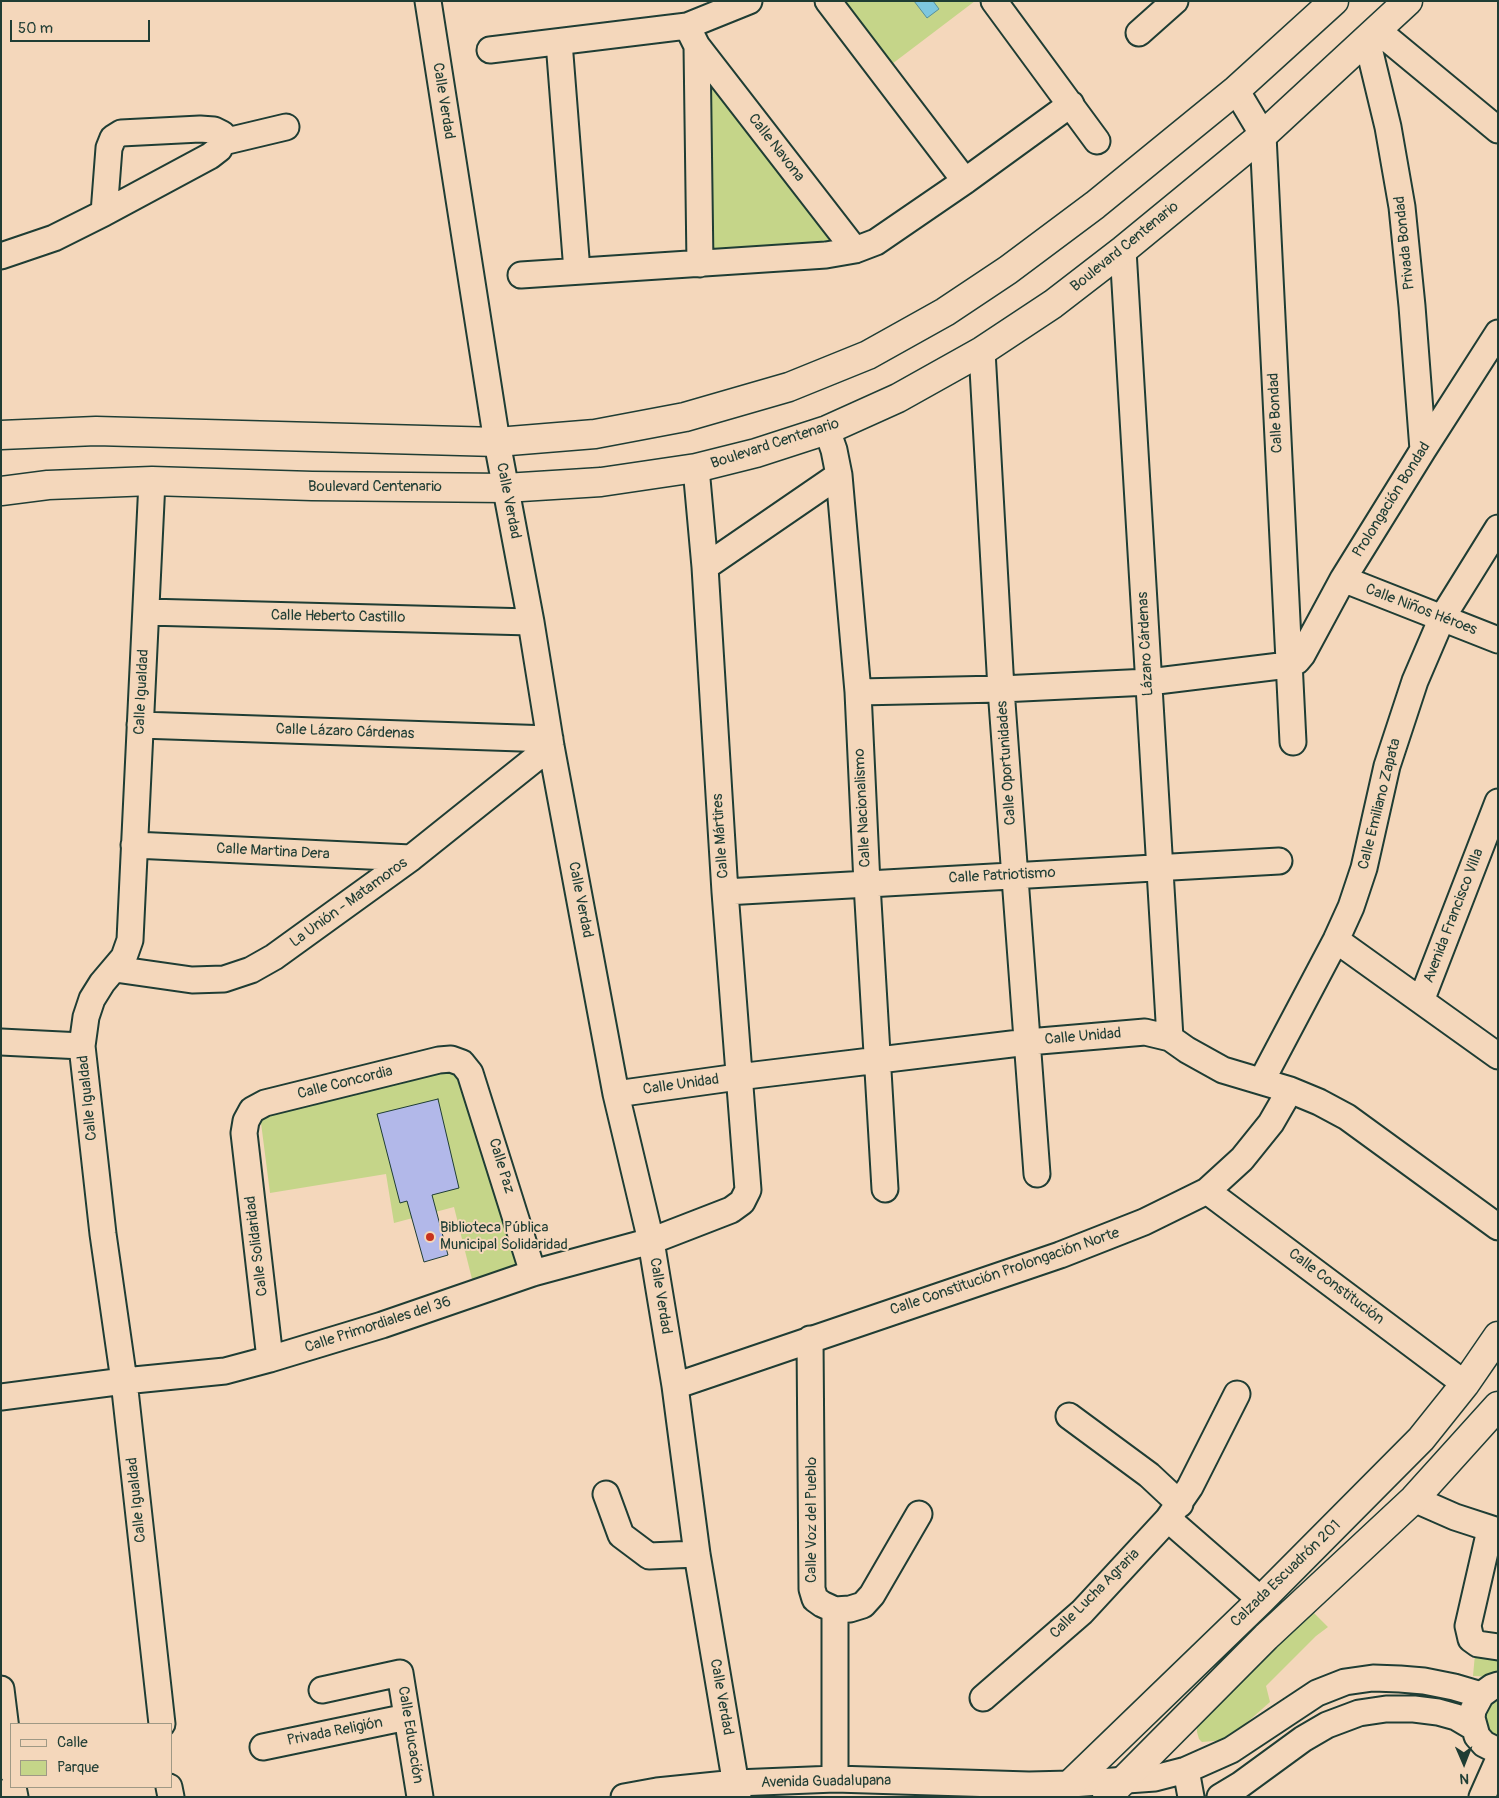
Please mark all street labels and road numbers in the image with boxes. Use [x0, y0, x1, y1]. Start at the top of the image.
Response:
street label: Calle Verdad [428, 62, 458, 140]
street label: Calle Navona [744, 110, 808, 186]
street label: Privada Bondad [1391, 195, 1419, 291]
street label: Boulevard Centenario [1067, 198, 1183, 296]
street label: Calle Bondad [1265, 372, 1287, 454]
street label: Boulevard Centenario [709, 415, 841, 473]
street label: Prolongación Bondad [1349, 439, 1435, 561]
street label: Calle Verdad [492, 461, 524, 541]
street label: Boulevard Centenario [308, 478, 442, 496]
street label: Calle Niños Héroes [1363, 580, 1479, 640]
street label: Lázaro Cárdenas [1134, 591, 1158, 697]
street label: Calle Heberto Castillo [271, 607, 405, 627]
street label: Calle Igualdad [131, 649, 153, 735]
street label: Calle Oportunidades [994, 700, 1020, 826]
street label: Calle Lázaro Cárdenas [275, 721, 415, 743]
street label: Calle Emiliano Zapata [1355, 737, 1405, 871]
street label: Calle Nacionalismo [851, 748, 875, 868]
street label: Calle Mártires [709, 793, 733, 879]
street label: Calle Martina Dera [216, 840, 330, 864]
street label: Avenida Francisco Villa [1420, 846, 1488, 986]
street label: La Unión - Matamoros [287, 854, 411, 952]
street label: Calle Verdad [564, 860, 596, 940]
street label: Calle Patriotismo [948, 864, 1056, 888]
street label: Calle Unidad [1044, 1025, 1122, 1049]
street label: Calle Igualdad [75, 1055, 101, 1141]
street label: Calle Concordia [296, 1062, 394, 1104]
street label: Calle Unidad [642, 1071, 720, 1099]
street label: Calle Paz [484, 1136, 518, 1196]
street label: Calle Solidaridad [242, 1195, 272, 1297]
street label: Calle Constitución Prolongación Norte [888, 1224, 1122, 1320]
street label: Calle Constitución [1285, 1245, 1387, 1329]
street label: Calle Verdad [645, 1257, 675, 1335]
street label: Calle Primordiales del 36 [303, 1293, 453, 1357]
street label: Calle Igualdad [124, 1457, 150, 1543]
street label: Calle Voz del Pueblo [803, 1457, 821, 1583]
street label: Calzada Escuadrón 201 [1227, 1517, 1345, 1631]
street label: Calle Lucha Agraria [1046, 1545, 1144, 1643]
street label: Calle Verdad [705, 1657, 737, 1737]
street label: Calle Educación [393, 1685, 427, 1785]
street label: Privada Religión [286, 1714, 384, 1750]
street label: Avenida Guadalupana [761, 1772, 891, 1792]

